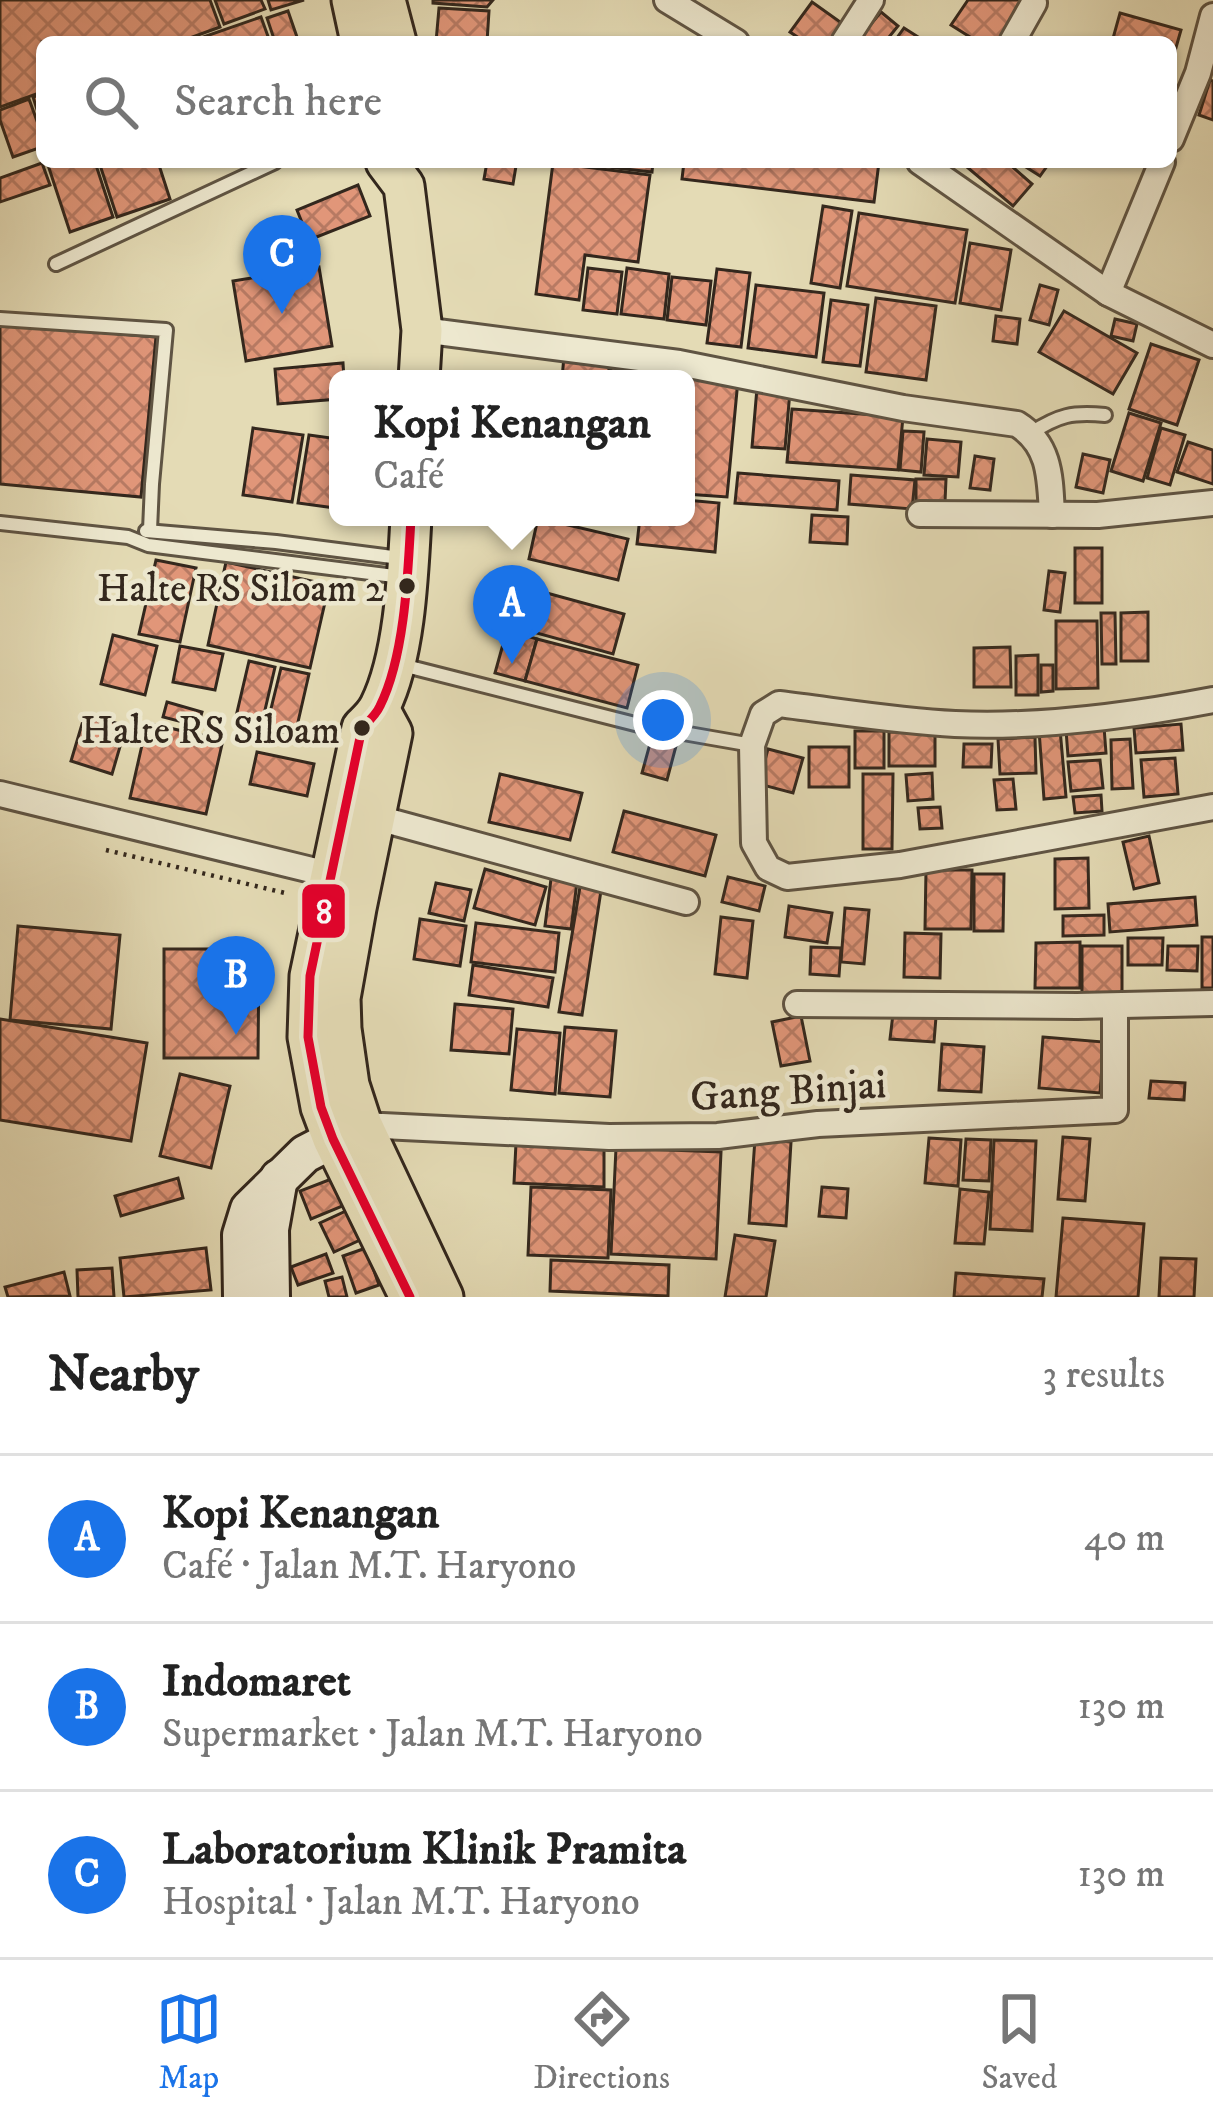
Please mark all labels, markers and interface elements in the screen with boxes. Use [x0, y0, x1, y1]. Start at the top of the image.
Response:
search box [36, 36, 1177, 168]
icon: search [78, 69, 144, 135]
text: Search here [174, 74, 382, 130]
pin: C [243, 215, 321, 314]
popup [329, 370, 695, 526]
text: Kopi Kenangan [373, 396, 651, 452]
text: Café [373, 452, 444, 501]
place label: Halte RS Siloam 2 [97, 565, 384, 614]
pin: A [473, 565, 551, 664]
marker: Halte RS Siloam 2 [396, 575, 418, 597]
your location [633, 690, 693, 750]
place label: Halte RS Siloam [80, 707, 340, 756]
marker: Halte RS Siloam [351, 717, 373, 739]
line badge: 8 [300, 882, 347, 940]
text: 8 [316, 893, 332, 934]
pin: B [197, 936, 275, 1035]
street label: Gang Binjai [688, 1059, 888, 1125]
text: Nearby [48, 1343, 199, 1407]
text: 3 results [1042, 1351, 1165, 1400]
text: Kopi Kenangan [162, 1486, 439, 1542]
text: A [75, 1514, 99, 1563]
text: 40 m [1084, 1514, 1165, 1563]
text: Café · Jalan M.T. Haryono [162, 1542, 576, 1591]
text: Indomaret [162, 1654, 351, 1710]
text: B [75, 1682, 99, 1731]
text: 130 m [1077, 1682, 1165, 1731]
text: Supermarket · Jalan M.T. Haryono [162, 1710, 703, 1759]
text: Laboratorium Klinik Pramita [162, 1822, 686, 1878]
text: C [74, 1850, 100, 1899]
text: 130 m [1077, 1850, 1165, 1899]
text: Hospital · Jalan M.T. Haryono [162, 1878, 640, 1927]
tab: Map [156, 1986, 222, 2099]
tab: Directions [533, 1986, 670, 2099]
tab: Saved [981, 1986, 1057, 2099]

